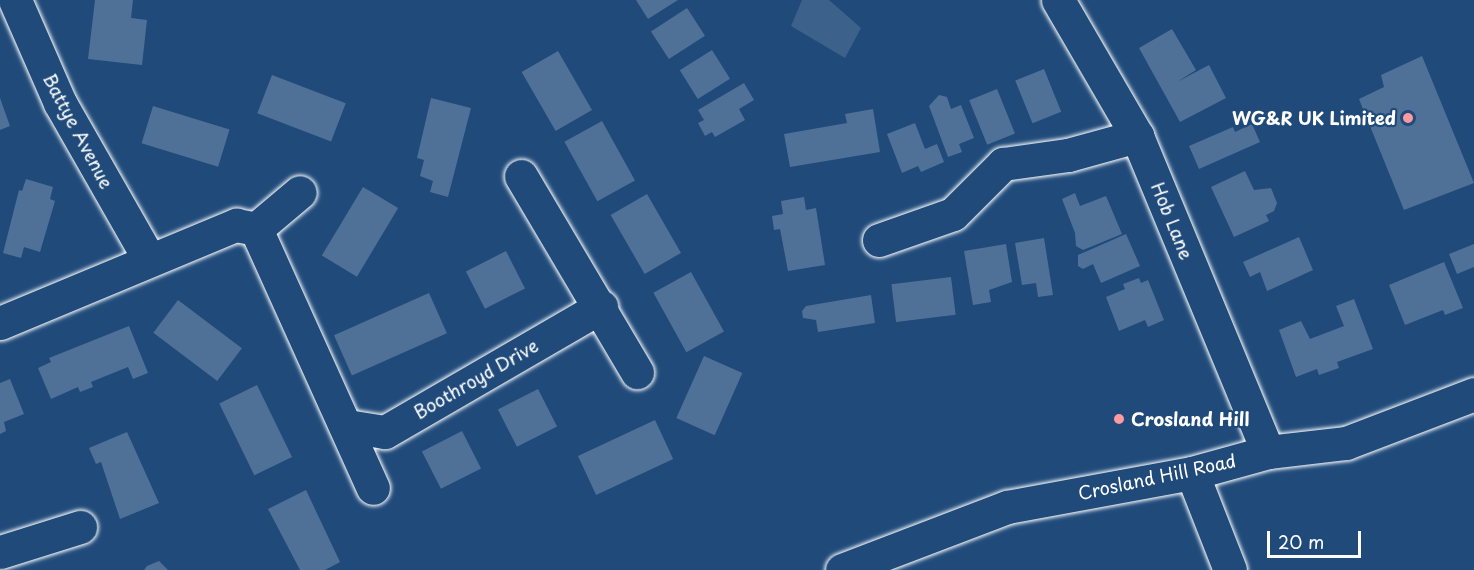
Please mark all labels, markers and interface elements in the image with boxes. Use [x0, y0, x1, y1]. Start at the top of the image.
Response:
street label: Battye Avenue [39, 71, 117, 191]
place label: WG&R UK Limited [1229, 107, 1396, 129]
marker: WG&R UK Limited [1401, 111, 1415, 125]
street label: Hob Lane [1147, 179, 1197, 263]
street label: Boothroyd Drive [409, 334, 543, 424]
place label: Crosland Hill [1131, 408, 1249, 430]
marker: Crosland Hill [1112, 412, 1126, 426]
street label: Crosland Hill Road [1075, 450, 1239, 504]
scale bar [1270, 519, 1364, 557]
text: 20 m [1278, 528, 1324, 555]

